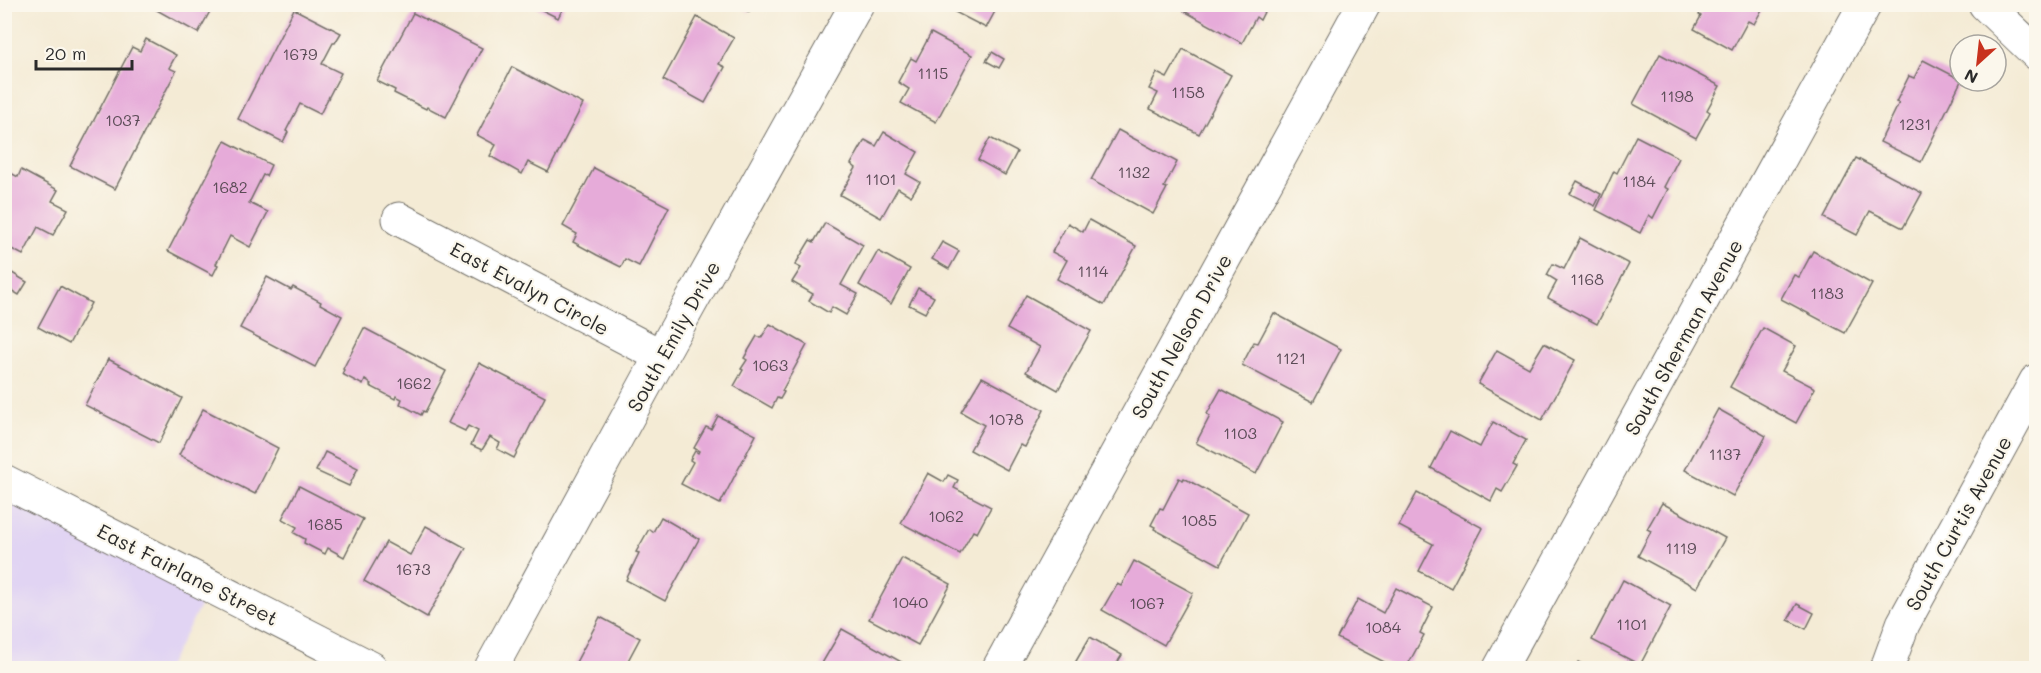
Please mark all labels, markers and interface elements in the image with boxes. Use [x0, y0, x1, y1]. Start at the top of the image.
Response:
scale bar [36, 33, 132, 71]
north arrow [1948, 33, 2008, 93]
text: 20 m [45, 41, 86, 65]
house number: 1679 [282, 43, 318, 64]
house number: 1115 [918, 62, 948, 83]
text: N [1961, 65, 1981, 89]
house number: 1158 [1171, 81, 1205, 102]
house number: 1198 [1660, 85, 1694, 106]
house number: 1037 [105, 109, 141, 130]
house number: 1231 [1899, 113, 1931, 134]
house number: 1132 [1118, 161, 1150, 182]
house number: 1101 [865, 168, 897, 189]
house number: 1184 [1622, 170, 1656, 191]
house number: 1682 [212, 176, 248, 197]
street label: South Sherman Avenue [1618, 234, 1748, 440]
street label: East Evalyn Circle [446, 235, 614, 341]
street label: South Nelson Drive [1125, 249, 1237, 423]
street label: South Emily Drive [621, 256, 725, 416]
house number: 1114 [1078, 260, 1109, 281]
house number: 1168 [1570, 268, 1604, 289]
house number: 1183 [1810, 282, 1844, 303]
house number: 1121 [1276, 347, 1306, 368]
house number: 1063 [752, 354, 788, 375]
house number: 1662 [396, 372, 432, 393]
house number: 1078 [988, 408, 1024, 429]
house number: 1103 [1223, 422, 1257, 443]
street label: South Curtis Avenue [1899, 431, 2017, 615]
house number: 1137 [1709, 443, 1741, 464]
house number: 1062 [928, 505, 964, 526]
house number: 1085 [1181, 509, 1217, 530]
house number: 1685 [307, 513, 343, 534]
street label: East Fairlane Street [93, 517, 283, 631]
house number: 1119 [1666, 537, 1696, 558]
house number: 1673 [395, 558, 431, 579]
house number: 1040 [892, 591, 928, 612]
house number: 1067 [1129, 592, 1165, 613]
house number: 1101 [1616, 613, 1648, 634]
house number: 1084 [1365, 616, 1402, 637]

